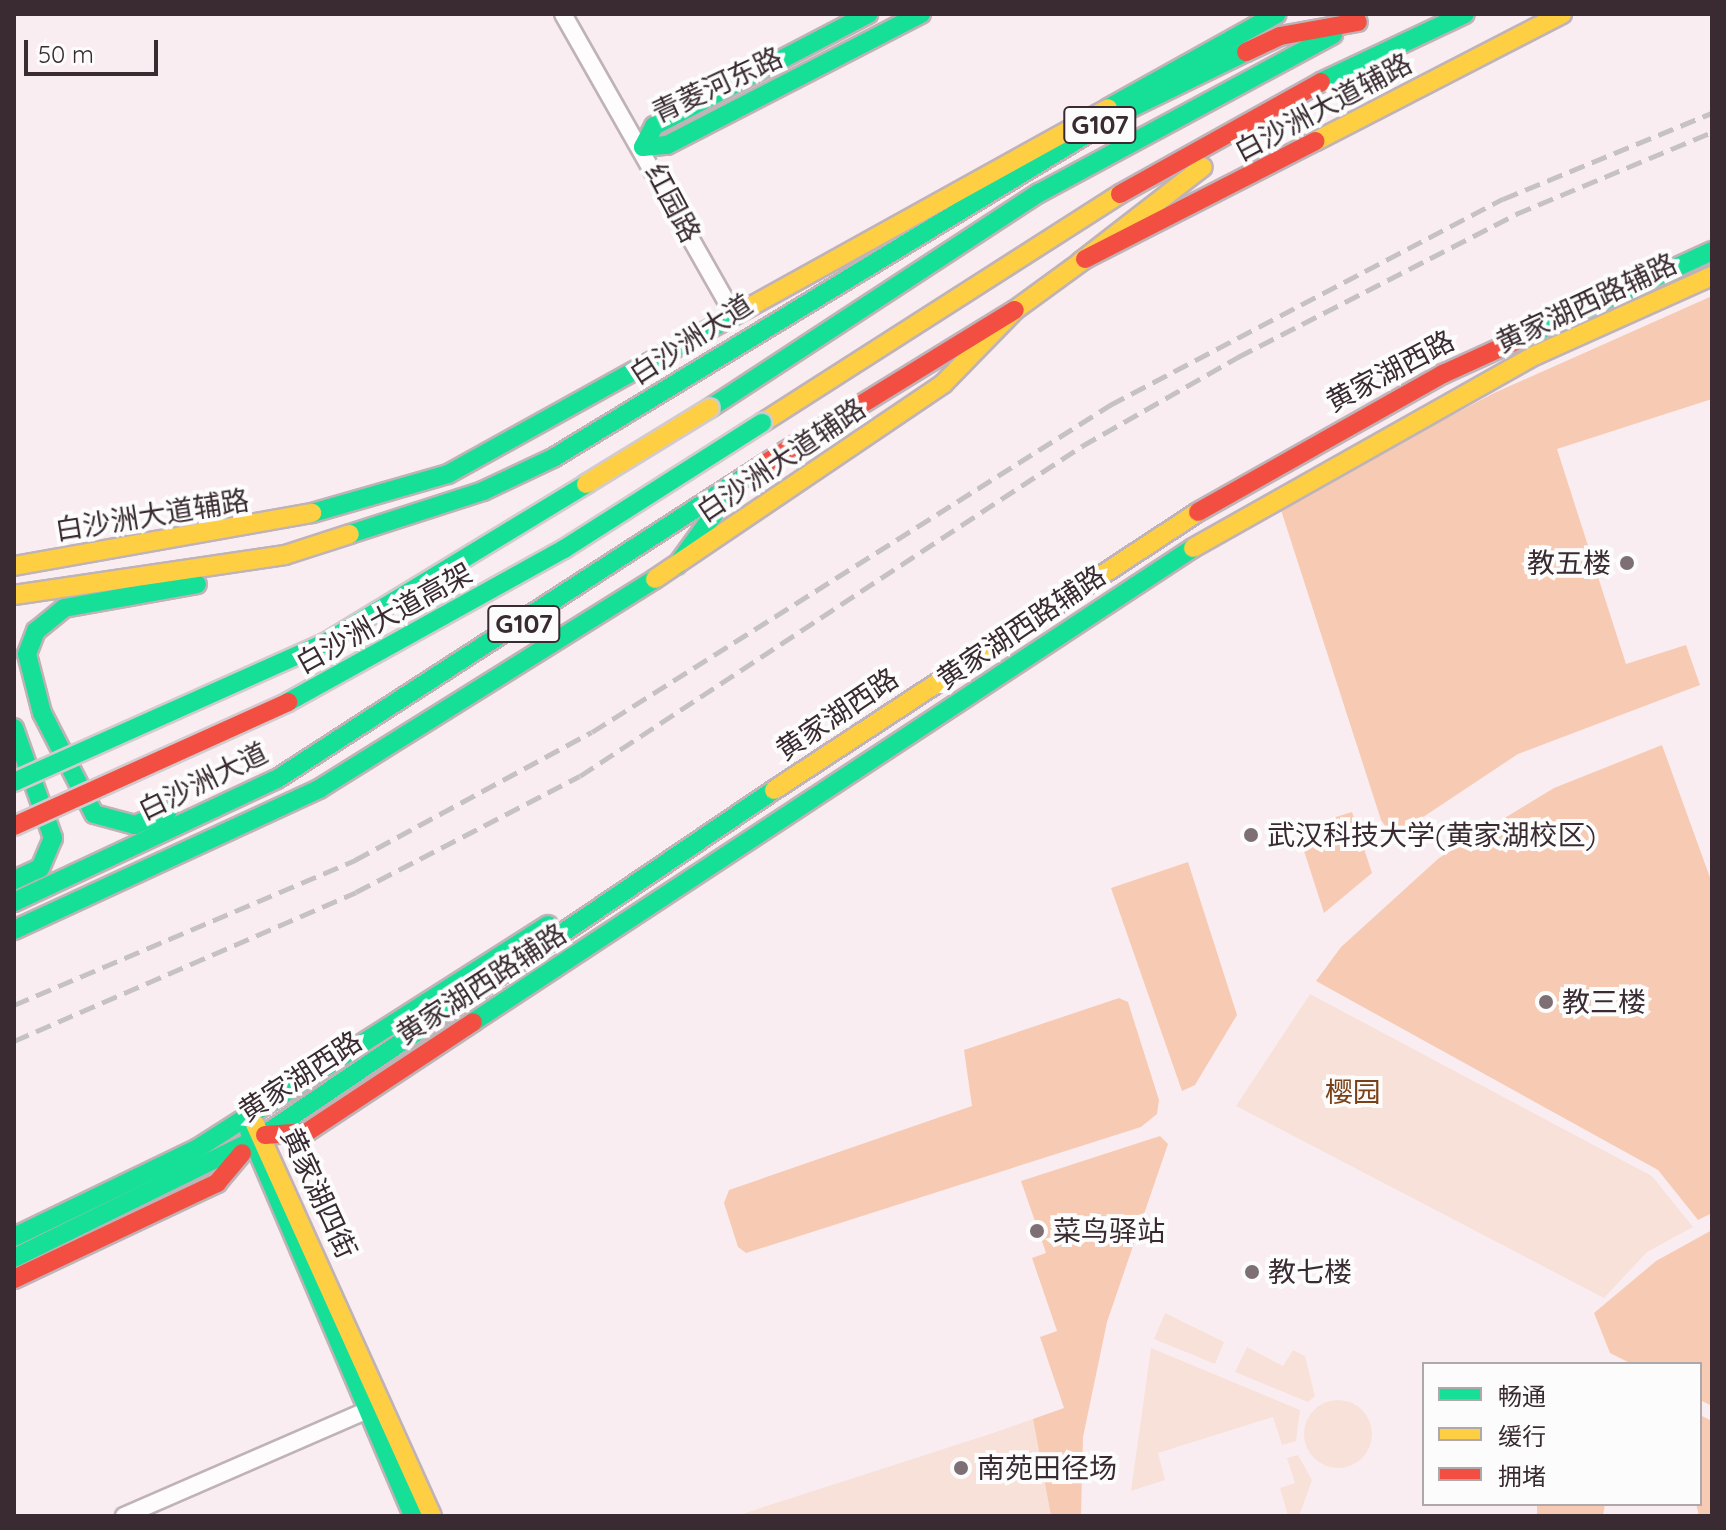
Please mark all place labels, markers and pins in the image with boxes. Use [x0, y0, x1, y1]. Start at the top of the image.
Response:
place label: 教五楼 [1527, 546, 1611, 580]
marker: 教五楼 [1618, 554, 1636, 572]
place label: 武汉科技大学(黄家湖校区) [1267, 818, 1596, 852]
marker: 武汉科技大学(黄家湖校区) [1242, 826, 1260, 844]
place label: 教三楼 [1562, 985, 1646, 1019]
marker: 教三楼 [1537, 993, 1555, 1011]
place label: 菜鸟驿站 [1053, 1214, 1165, 1248]
marker: 菜鸟驿站 [1028, 1222, 1046, 1240]
place label: 教七楼 [1268, 1255, 1352, 1289]
marker: 教七楼 [1243, 1263, 1261, 1281]
place label: 南苑田径场 [977, 1451, 1117, 1485]
marker: 南苑田径场 [952, 1459, 970, 1477]

